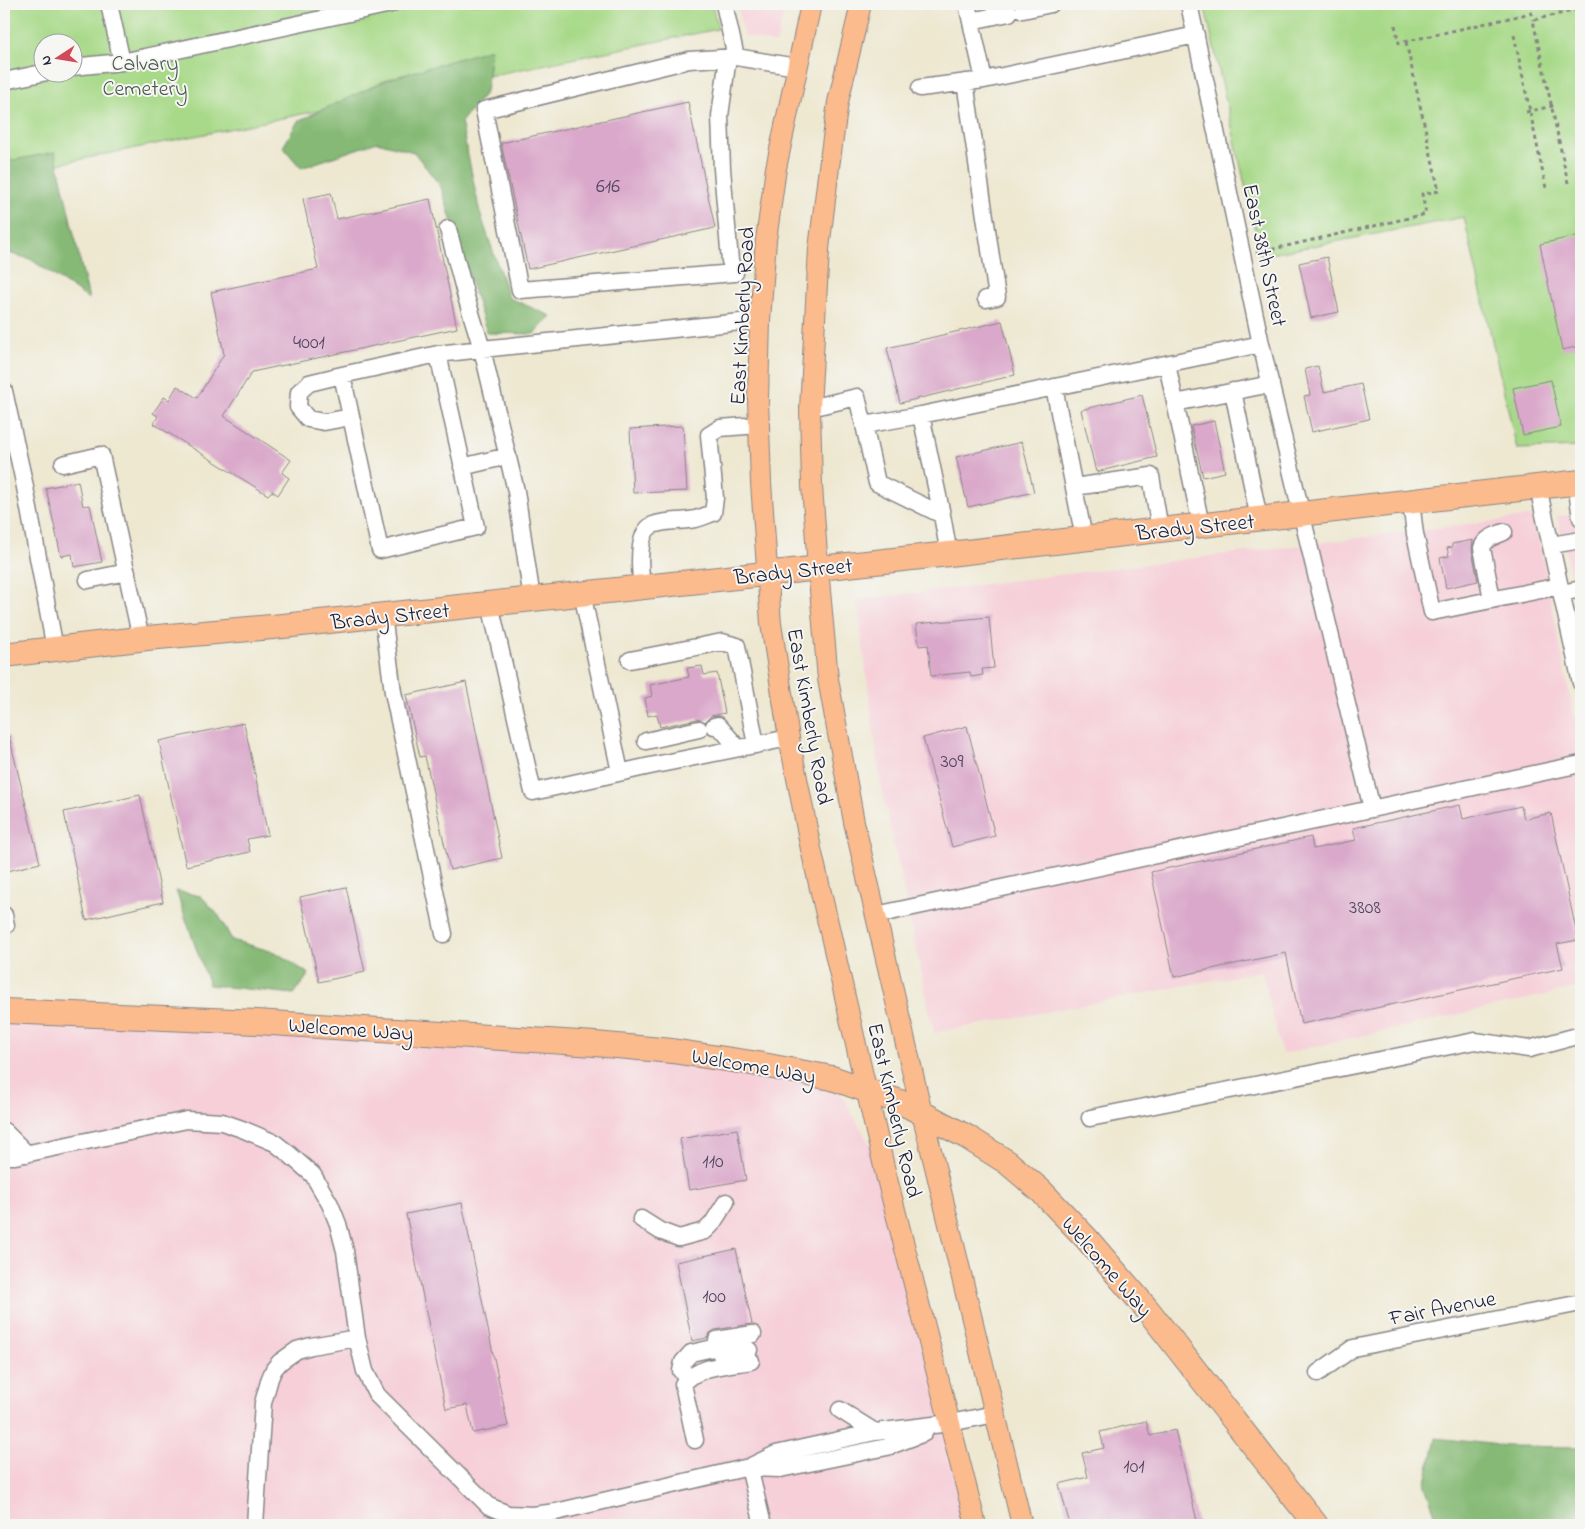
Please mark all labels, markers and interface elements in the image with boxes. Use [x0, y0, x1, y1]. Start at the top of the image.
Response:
north arrow [32, 32, 82, 82]
park label: Calvary Cemetery [102, 49, 188, 107]
text: N [35, 54, 58, 67]
house number: 616 [596, 173, 620, 202]
street label: East 38th Street [1232, 181, 1294, 331]
street label: East Kimberly Road [723, 226, 766, 406]
house number: 4001 [293, 329, 325, 358]
street label: Brady Street [1133, 507, 1257, 552]
street label: Brady Street [731, 551, 855, 596]
street label: Brady Street [328, 596, 452, 641]
street label: East Kimberly Road [776, 626, 839, 807]
house number: 309 [941, 748, 963, 777]
house number: 3808 [1349, 894, 1381, 923]
street label: Welcome Way [287, 1011, 414, 1052]
street label: East Kimberly Road [856, 1020, 929, 1201]
street label: Welcome Way [689, 1041, 818, 1096]
house number: 110 [702, 1148, 724, 1177]
street label: Welcome Way [1052, 1210, 1159, 1326]
house number: 100 [702, 1283, 726, 1312]
street label: Fair Avenue [1385, 1284, 1499, 1336]
house number: 101 [1123, 1453, 1145, 1482]

